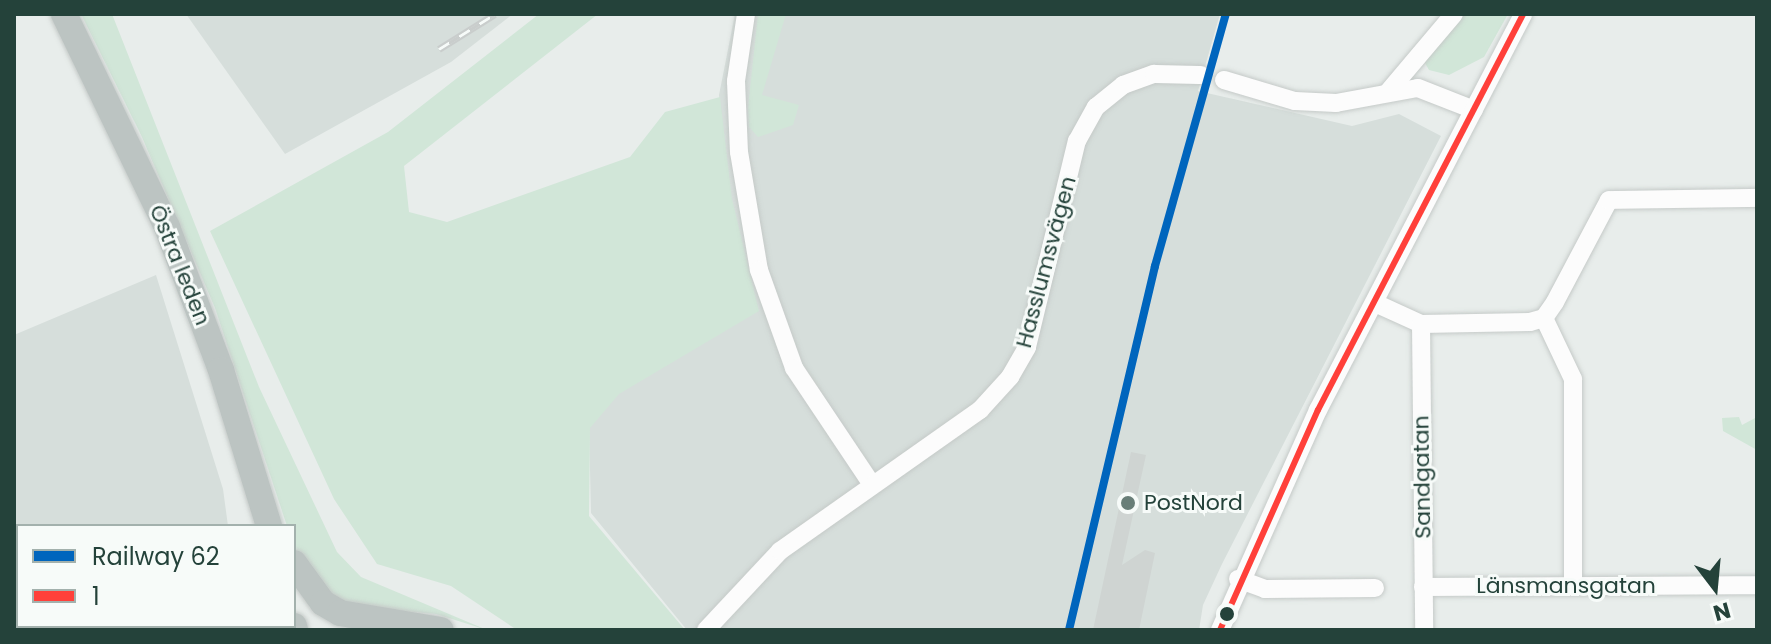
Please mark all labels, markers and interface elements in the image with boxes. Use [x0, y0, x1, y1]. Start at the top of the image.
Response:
street label: Hasslumsvägen [1010, 173, 1082, 351]
street label: Östra leden [144, 201, 216, 329]
street label: Sandgatan [1408, 415, 1436, 539]
place label: PostNord [1144, 490, 1243, 516]
marker: PostNord [1119, 494, 1137, 512]
legend [16, 524, 296, 628]
text: Railway 62 [92, 540, 220, 573]
north arrow [1675, 548, 1755, 628]
street label: Länsmansgatan [1476, 573, 1656, 599]
text: 1 [92, 580, 100, 613]
text: N [1710, 594, 1734, 629]
unlabelled marker [1219, 606, 1235, 622]

